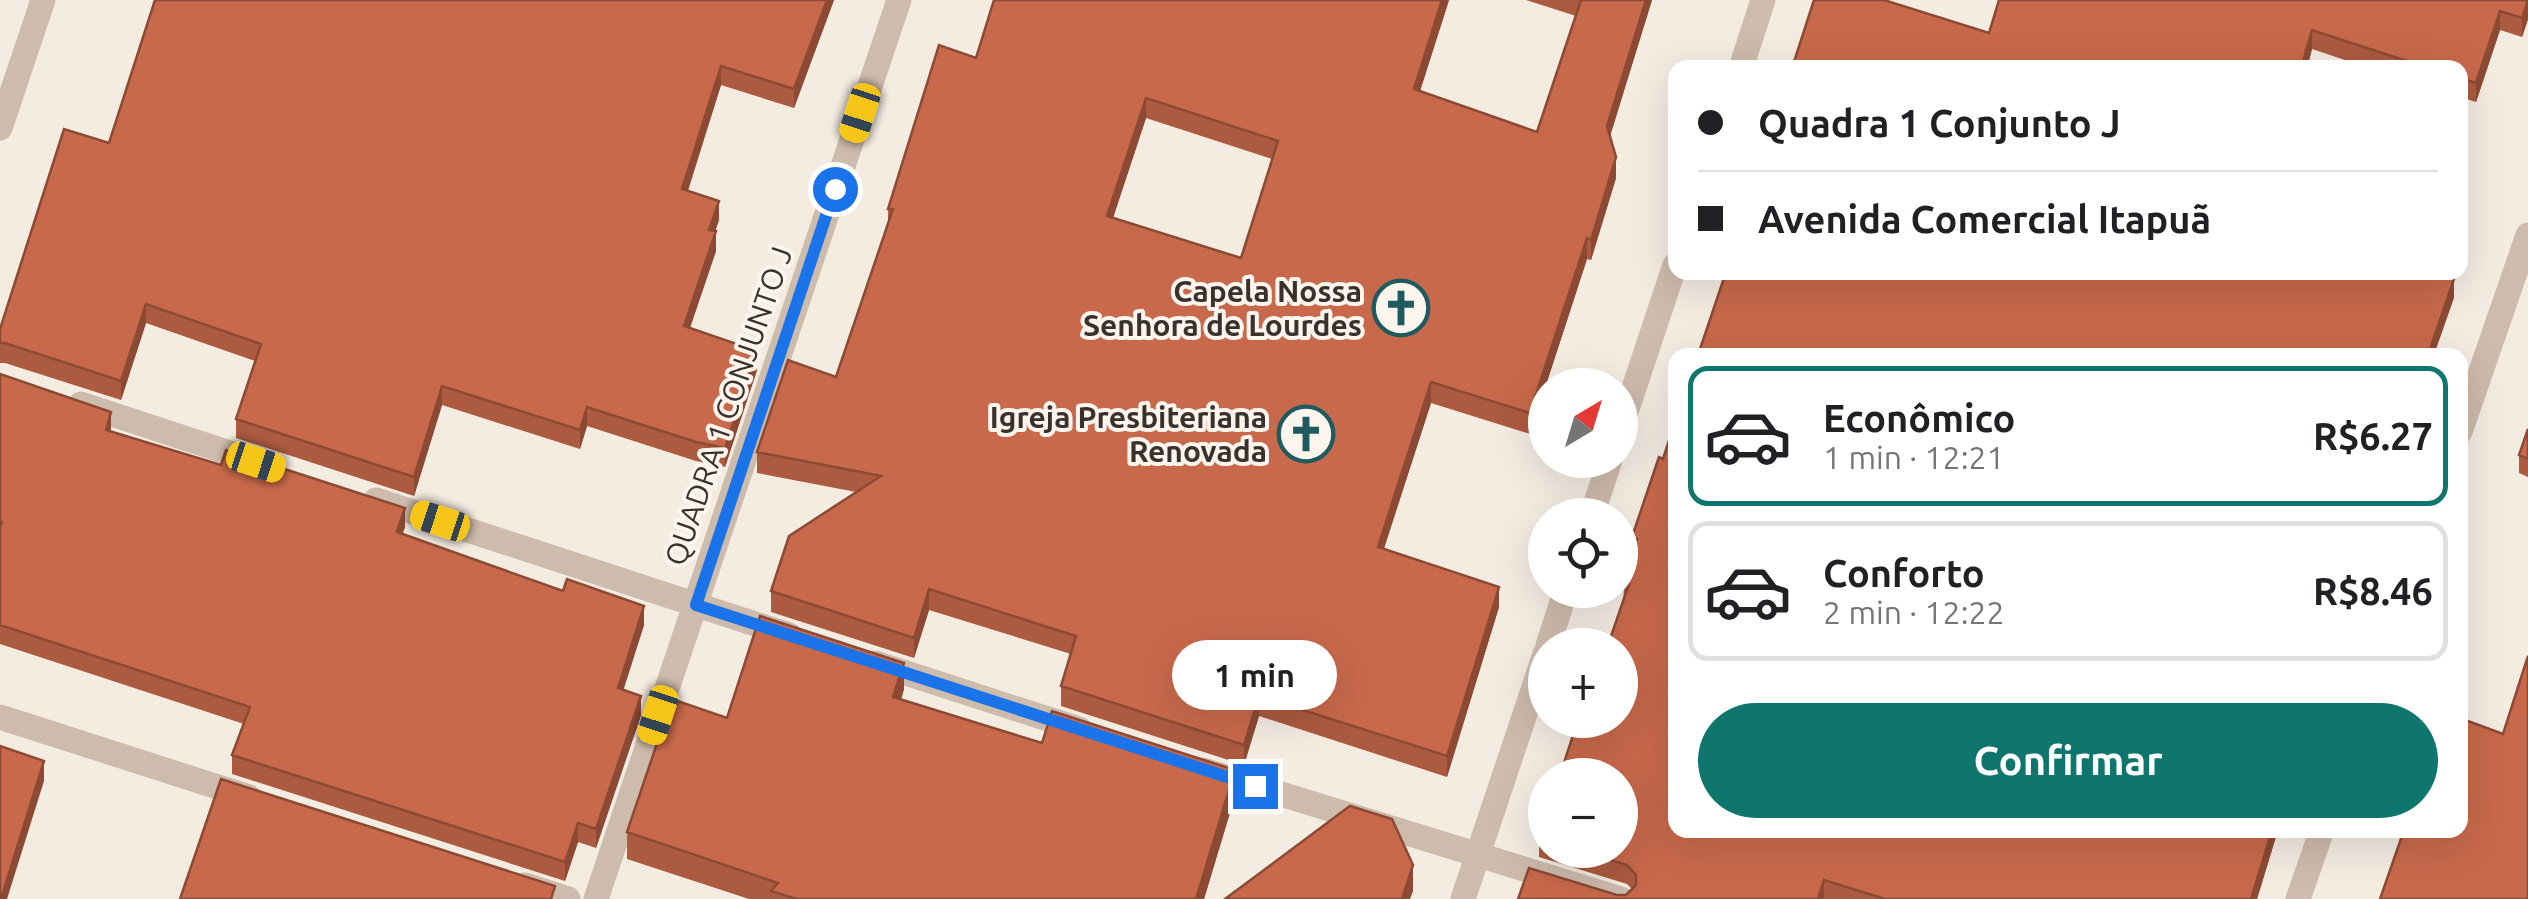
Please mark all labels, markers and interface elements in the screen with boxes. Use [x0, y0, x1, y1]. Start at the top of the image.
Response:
car [836, 80, 884, 146]
text: Quadra 1 Conjunto J [1758, 102, 2120, 144]
route start [813, 167, 858, 212]
text: Avenida Comercial Itapuã [1758, 198, 2211, 240]
street label: QUADRA 1 CONJUNTO J [657, 242, 799, 570]
place label: Capela Nossa Senhora de Lourdes [1083, 274, 1362, 342]
church icon: Capela Nossa Senhora de Lourdes [1371, 278, 1431, 338]
north arrow [1528, 368, 1638, 478]
map controls [1528, 368, 1638, 868]
icon: car [1703, 391, 1793, 481]
text: Econômico [1823, 397, 2015, 439]
place label: Igreja Presbiteriana Renovada [990, 400, 1267, 468]
church icon: Igreja Presbiteriana Renovada [1276, 404, 1336, 464]
text: R$6.27 [2313, 415, 2433, 457]
car [223, 438, 289, 486]
text: 1 min · 12:21 [1823, 439, 2005, 475]
car [407, 497, 473, 545]
button: locate [1528, 498, 1638, 608]
icon: car [1703, 546, 1793, 636]
text: Conforto [1823, 552, 1985, 594]
text: R$8.46 [2313, 570, 2433, 612]
text: 2 min · 12:22 [1823, 594, 2005, 630]
button: + [1528, 628, 1638, 738]
callout: 1 min [1172, 641, 1338, 711]
text: 1 min [1214, 657, 1295, 693]
car [634, 682, 682, 748]
button: Confirmar [1698, 703, 2438, 818]
button: − [1528, 758, 1638, 868]
route end [1233, 764, 1278, 809]

